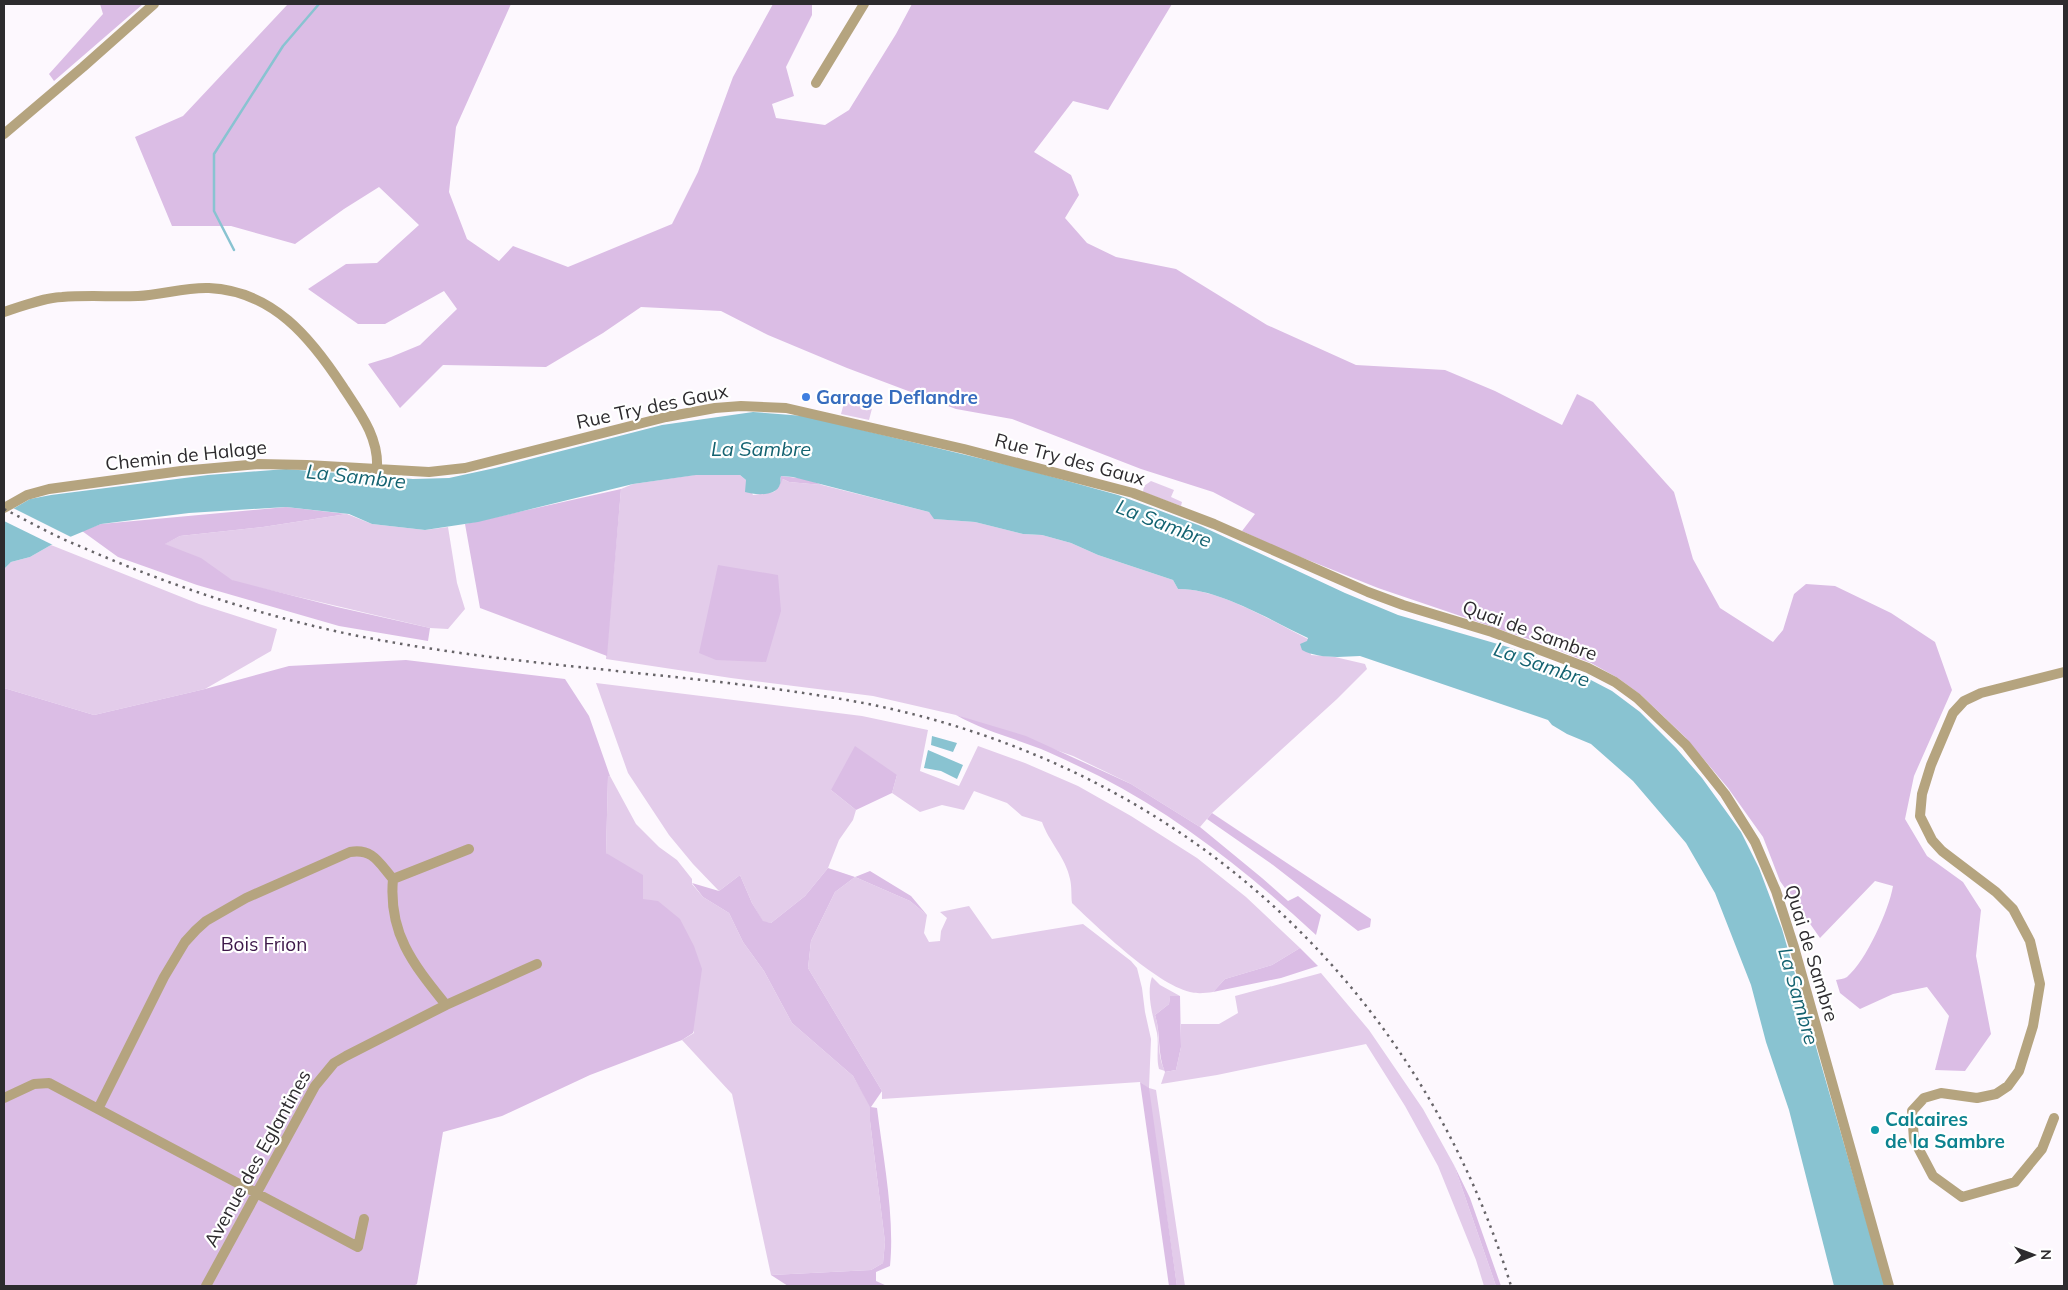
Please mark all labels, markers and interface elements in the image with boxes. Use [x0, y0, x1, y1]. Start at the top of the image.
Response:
street label: Rue Try des Gaux [574, 378, 730, 434]
place label: Garage Deflandre [816, 385, 978, 409]
marker: Garage Deflandre [800, 391, 812, 403]
street label: Rue Try des Gaux [992, 427, 1148, 491]
street label: Chemin de Halage [104, 435, 268, 475]
water label: La Sambre [711, 436, 811, 461]
water label: La Sambre [305, 458, 407, 494]
water label: La Sambre [1113, 493, 1215, 553]
street label: Quai de Sambre [1459, 595, 1601, 665]
water label: La Sambre [1491, 636, 1594, 692]
street label: Quai de Sambre [1780, 882, 1844, 1024]
park label: Bois Frion [221, 932, 307, 956]
water label: La Sambre [1773, 944, 1825, 1048]
street label: Avenue des Eglantines [198, 1065, 316, 1251]
place label: Calcaires de la Sambre [1885, 1107, 2005, 1153]
marker: Calcaires de la Sambre [1869, 1124, 1881, 1136]
north arrow [2008, 1230, 2058, 1280]
text: N [2037, 1249, 2055, 1260]

